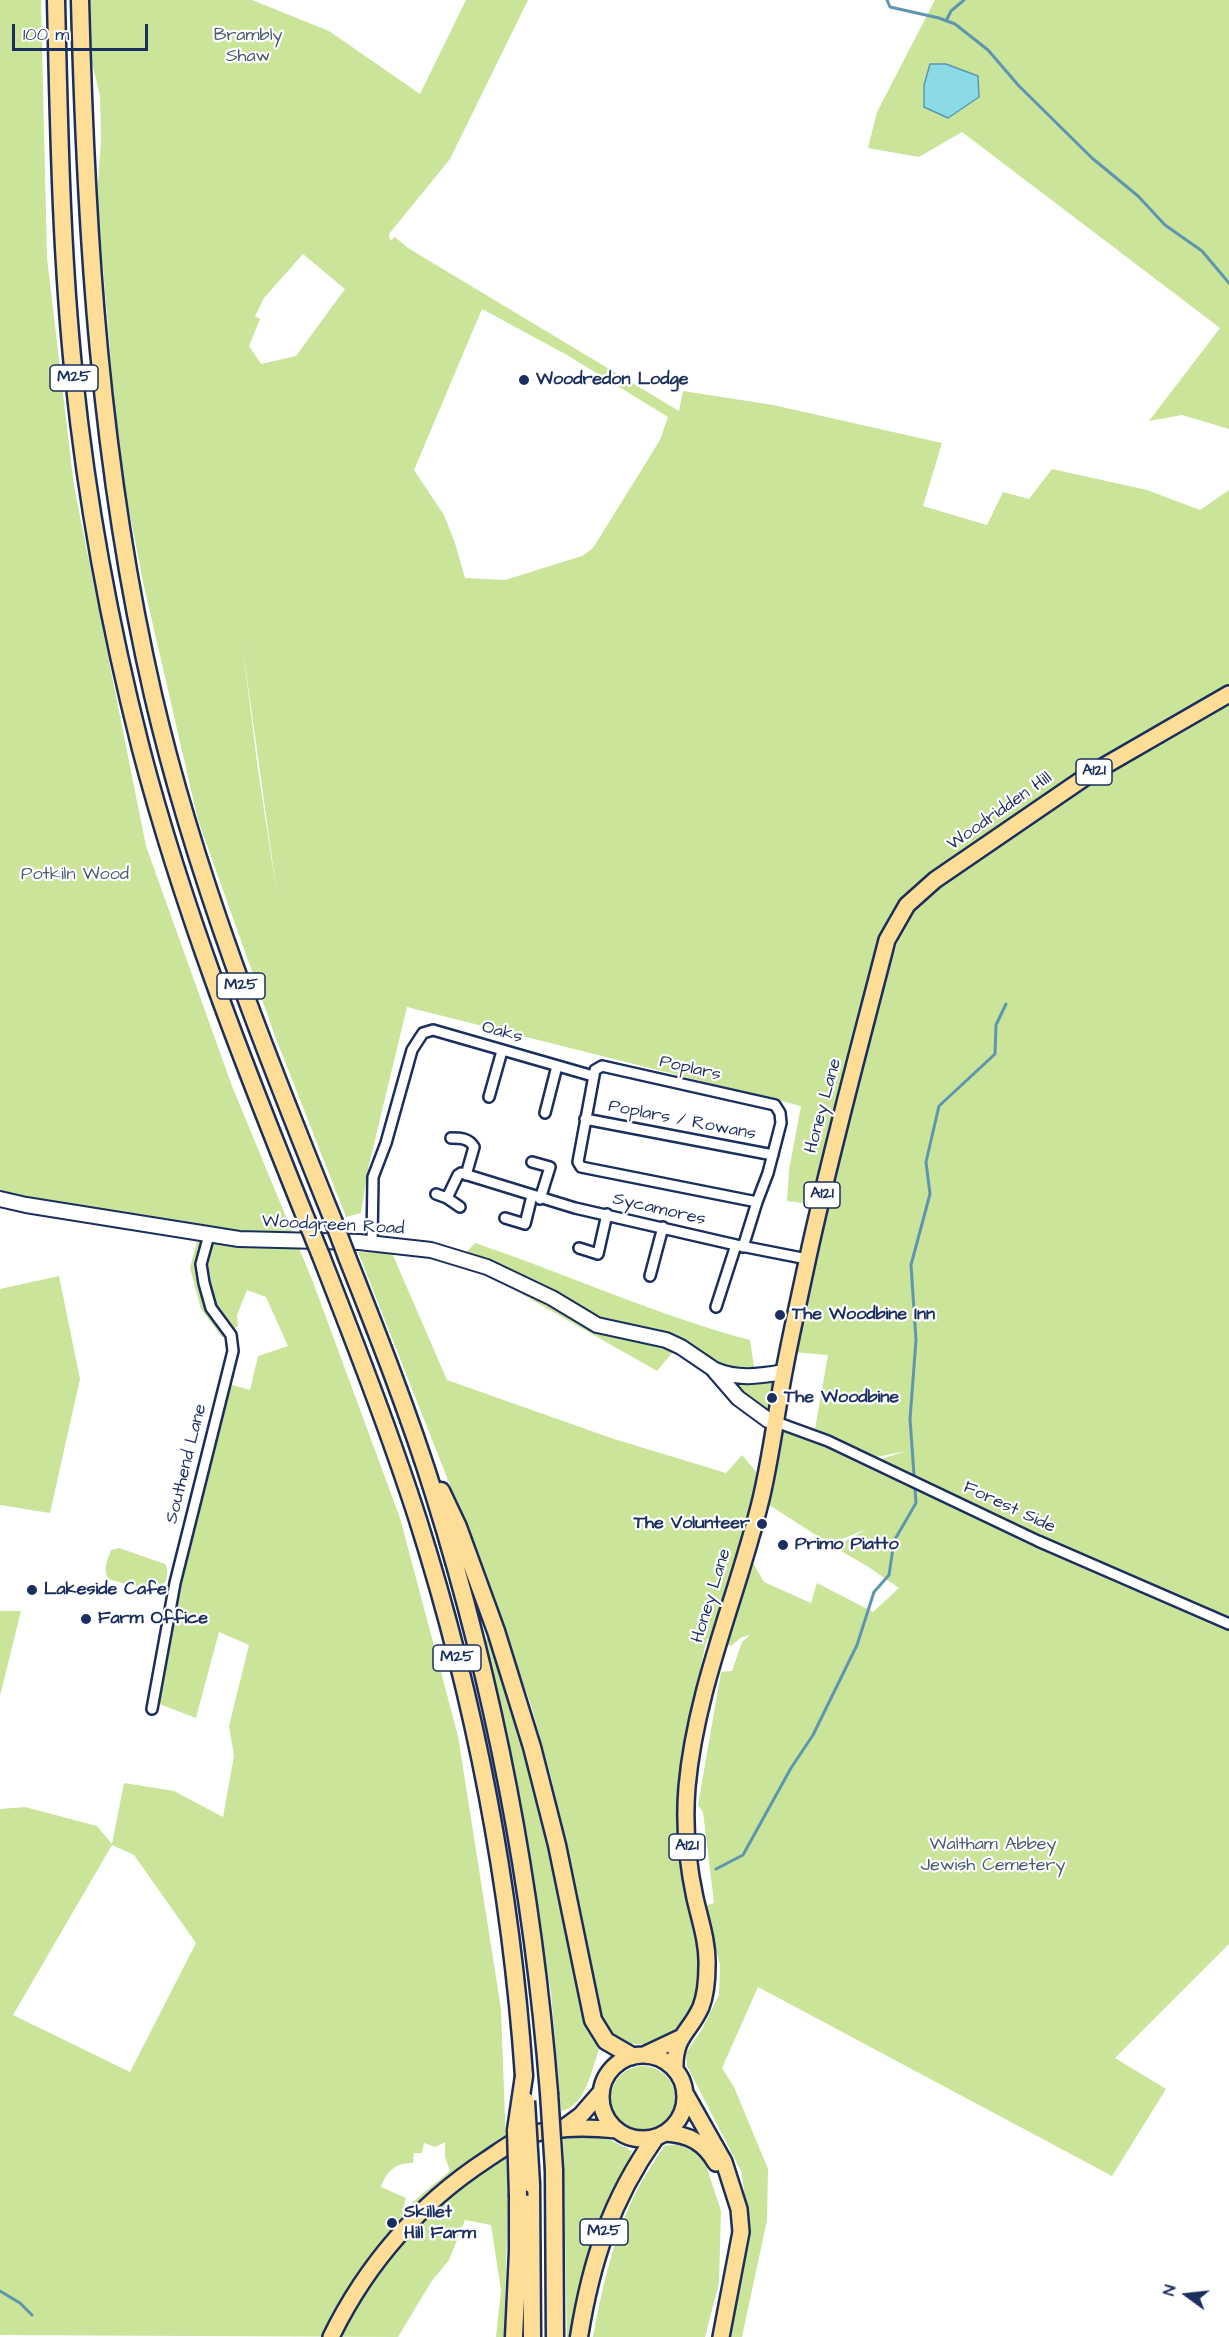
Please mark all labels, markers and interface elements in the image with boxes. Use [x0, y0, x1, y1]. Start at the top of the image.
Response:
scale bar [15, 12, 152, 50]
text: 100 m [23, 22, 69, 47]
park label: Brambly Shaw [214, 25, 282, 68]
road number: M25 [50, 365, 98, 391]
place label: Woodredon Lodge [536, 369, 688, 391]
marker: Woodredon Lodge [517, 373, 531, 387]
road number: A121 [1076, 759, 1112, 785]
street label: Woodridden Hill [944, 768, 1056, 856]
park label: Potkiln Wood [21, 864, 129, 886]
road number: M25 [217, 973, 265, 999]
street label: Oaks [479, 1017, 525, 1049]
street label: Poplars [657, 1051, 723, 1087]
street label: Honey Lane [801, 1056, 847, 1156]
street label: Poplars / Rowans [606, 1096, 758, 1146]
road number: A121 [804, 1182, 840, 1208]
street label: Sycamores [610, 1189, 708, 1231]
street label: Woodgreen Road [261, 1211, 405, 1241]
place label: The Woodbine Inn [792, 1304, 935, 1326]
marker: The Woodbine Inn [773, 1308, 787, 1322]
place label: The Woodbine [784, 1387, 899, 1409]
marker: The Woodbine [765, 1391, 779, 1405]
street label: Southend Lane [162, 1402, 212, 1526]
street label: Forest Side [960, 1477, 1058, 1539]
place label: The Volunteer [634, 1513, 750, 1535]
marker: The Volunteer [755, 1517, 769, 1531]
place label: Primo Piatto [795, 1534, 899, 1556]
marker: Primo Piatto [776, 1538, 790, 1552]
street label: Honey Lane [687, 1546, 737, 1646]
place label: Lakeside Cafe [44, 1579, 167, 1601]
marker: Lakeside Cafe [25, 1583, 39, 1597]
place label: Farm Office [98, 1608, 208, 1630]
marker: Farm Office [79, 1612, 93, 1626]
road number: M25 [433, 1645, 481, 1671]
road number: A121 [669, 1834, 705, 1860]
park label: Waltham Abbey Jewish Cemetery [921, 1834, 1065, 1876]
place label: Skillet Hill Farm [404, 2202, 476, 2244]
marker: Skillet Hill Farm [385, 2216, 399, 2230]
road number: M25 [580, 2219, 628, 2245]
north arrow [1157, 2265, 1217, 2325]
text: N [1158, 2283, 1182, 2298]

